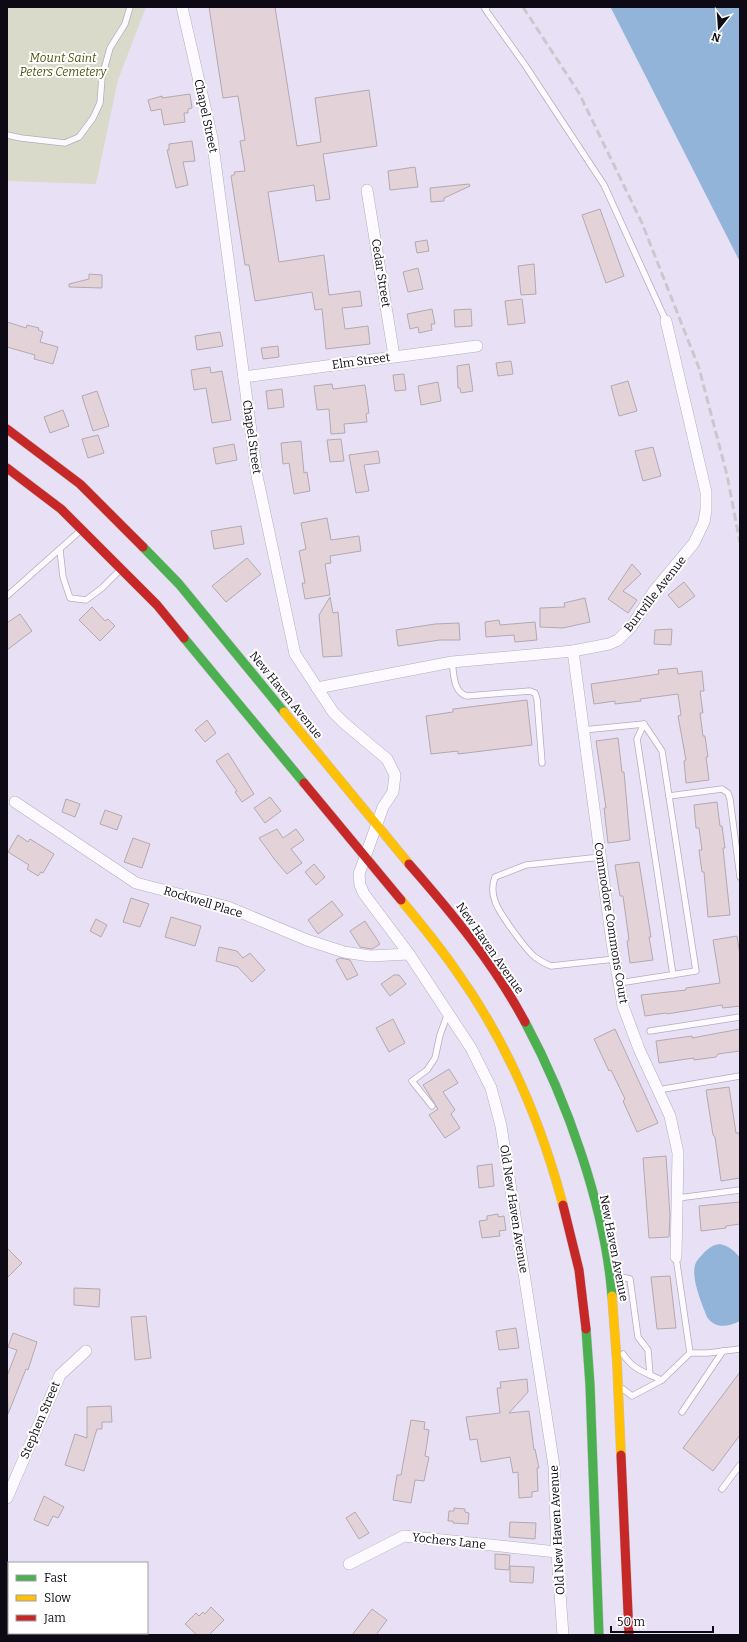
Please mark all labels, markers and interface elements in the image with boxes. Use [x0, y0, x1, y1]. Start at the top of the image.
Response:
north arrow [699, 8, 739, 48]
text: N [710, 29, 722, 45]
park label: Mount Saint Peters Cemetery [20, 51, 107, 79]
street label: Chapel Street [191, 78, 221, 155]
street label: Cedar Street [369, 238, 393, 309]
street label: Elm Street [331, 350, 392, 372]
street label: Chapel Street [240, 399, 264, 476]
street label: Burtville Avenue [621, 553, 689, 635]
street label: New Haven Avenue [247, 649, 325, 741]
street label: Commodore Commons Court [591, 841, 631, 1005]
street label: Rockwell Place [162, 883, 244, 921]
street label: New Haven Avenue [453, 900, 527, 996]
street label: Old New Haven Avenue [497, 1144, 531, 1274]
street label: New Haven Avenue [597, 1194, 631, 1302]
street label: Stephen Street [17, 1379, 63, 1461]
street label: Old New Haven Avenue [547, 1465, 567, 1595]
street label: Yochers Lane [411, 1530, 487, 1552]
legend [8, 1562, 148, 1634]
text: Fast [44, 1571, 68, 1585]
text: Slow [44, 1591, 71, 1605]
scale bar [611, 1608, 713, 1634]
text: Jam [43, 1611, 66, 1625]
text: 50 m [617, 1615, 646, 1629]

